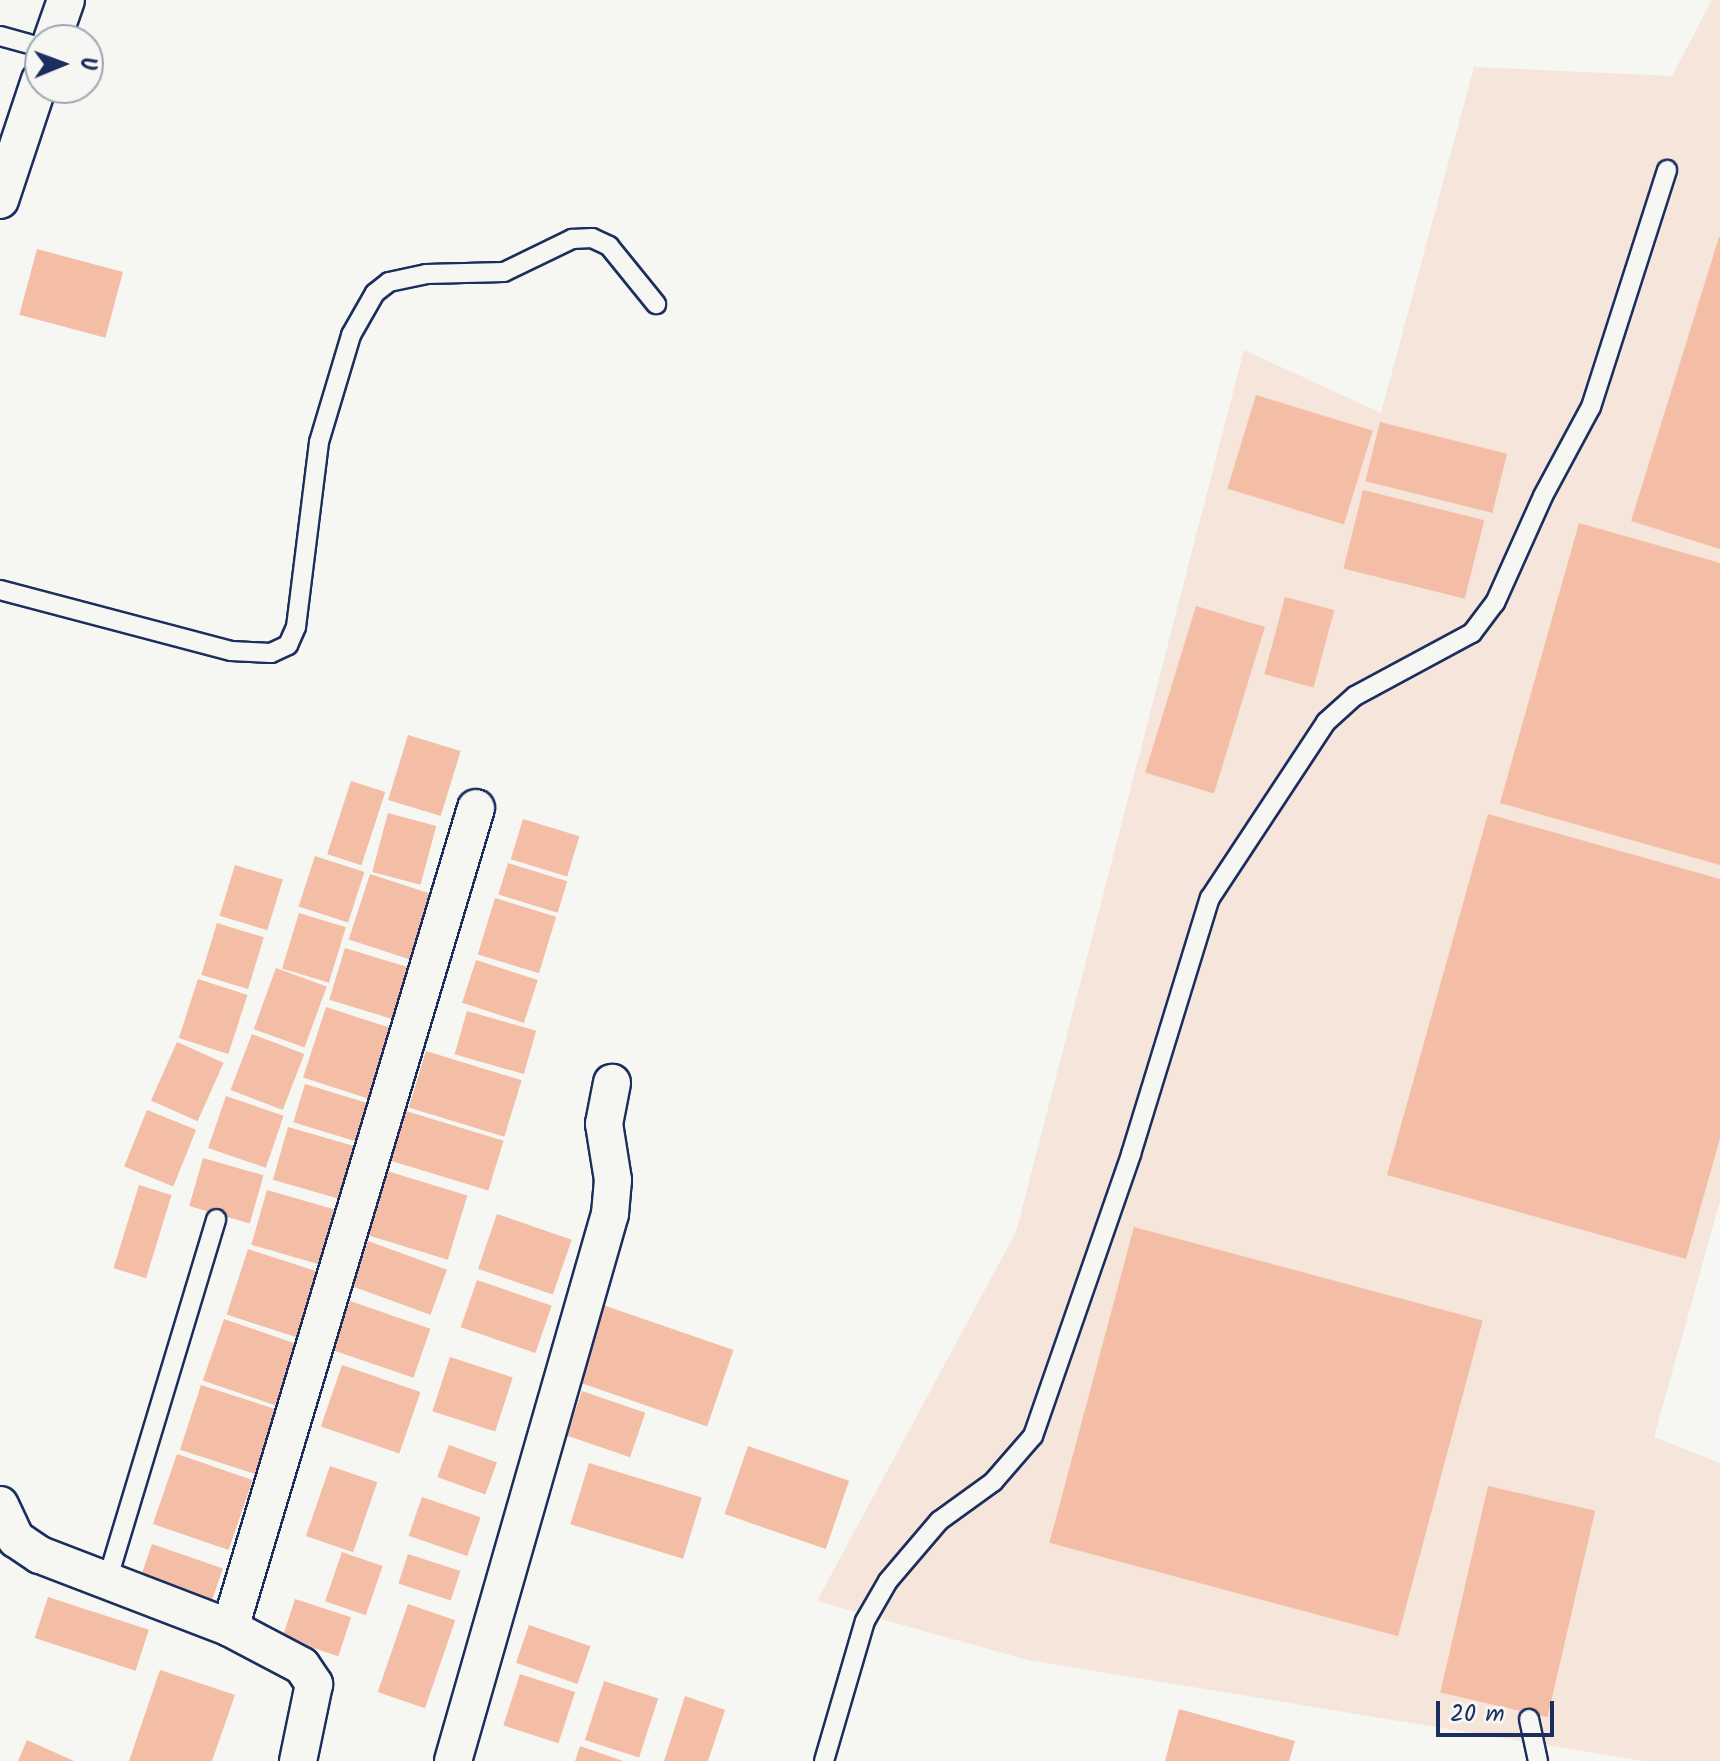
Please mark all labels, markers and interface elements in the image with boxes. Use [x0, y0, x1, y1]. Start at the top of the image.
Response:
north arrow [24, 24, 104, 104]
text: U [69, 57, 104, 70]
scale bar [1440, 1685, 1558, 1735]
text: 20 m [1450, 1695, 1505, 1734]

